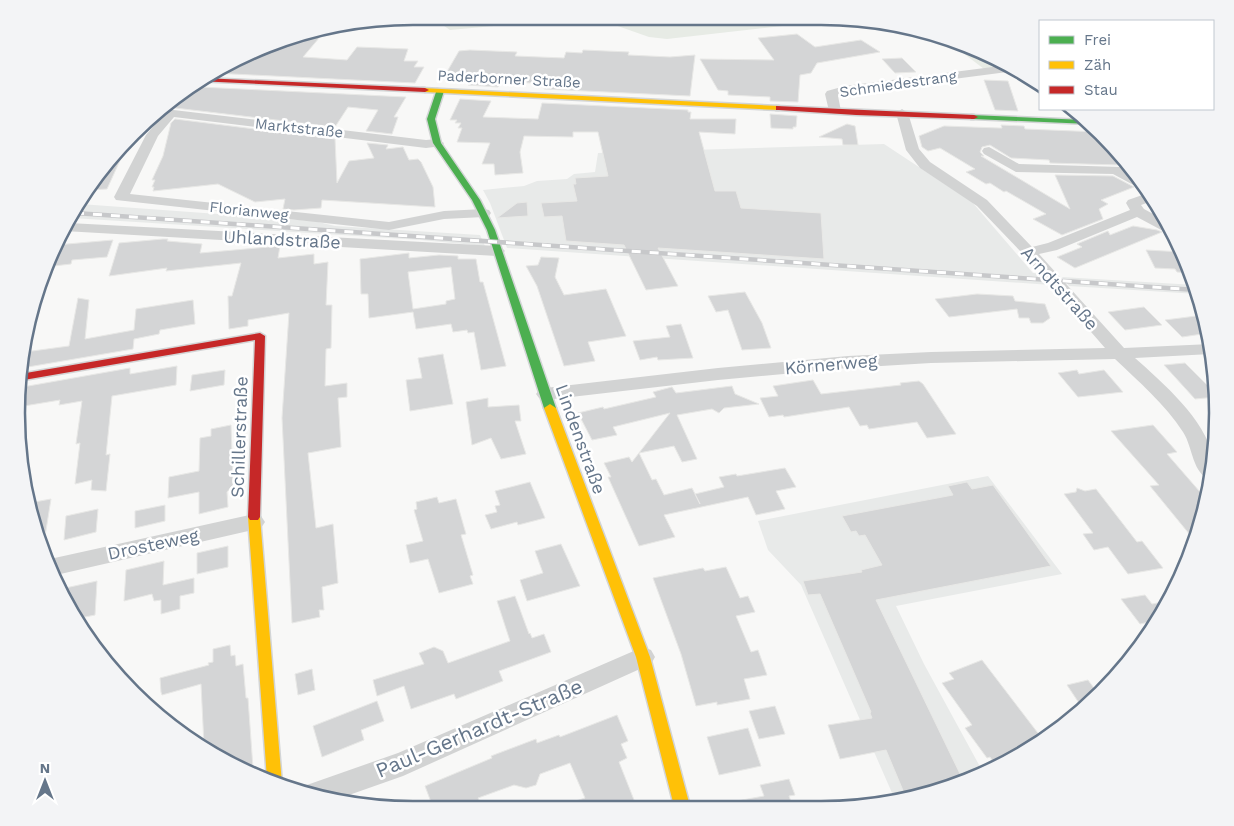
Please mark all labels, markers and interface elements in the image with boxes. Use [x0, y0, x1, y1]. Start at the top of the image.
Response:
legend [1039, 20, 1214, 110]
text: Frei [1084, 31, 1111, 49]
text: Zäh [1084, 56, 1111, 74]
street label: Paderborner Straße [437, 66, 581, 92]
street label: Schmiedestrang [838, 67, 958, 101]
text: Stau [1084, 81, 1118, 99]
street label: Marktstraße [254, 114, 344, 142]
street label: Florianweg [209, 198, 289, 224]
street label: Uhlandstraße [223, 225, 341, 253]
street label: Arndtstraße [1017, 242, 1103, 334]
street label: Körnerweg [784, 349, 879, 379]
street label: Schillerstraße [226, 376, 252, 498]
street label: Lindenstraße [551, 381, 611, 497]
street label: Drosteweg [105, 524, 201, 564]
street label: Paul-Gerhardt-Straße [372, 673, 586, 783]
north arrow [20, 756, 70, 806]
text: N [40, 760, 50, 776]

